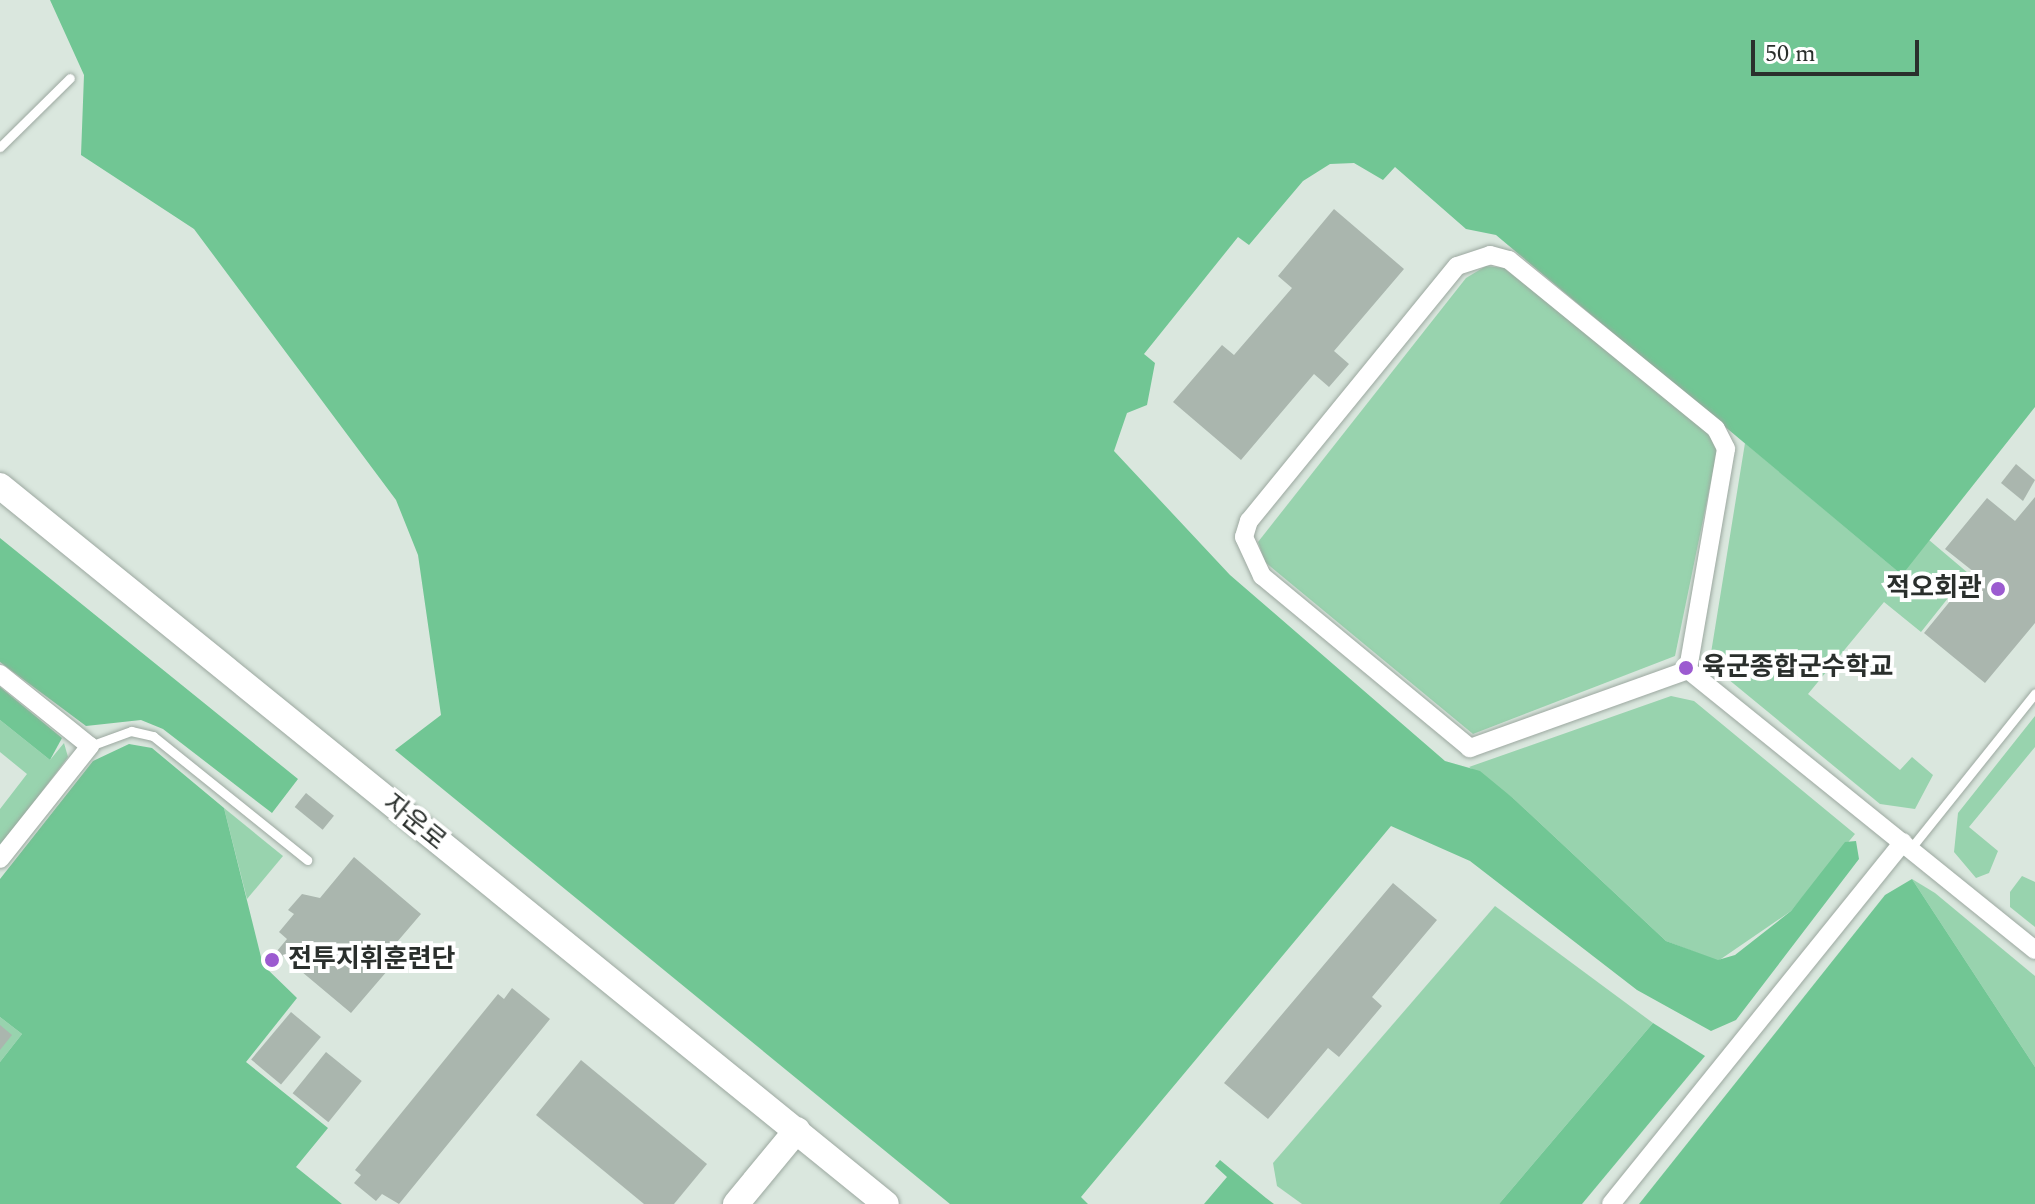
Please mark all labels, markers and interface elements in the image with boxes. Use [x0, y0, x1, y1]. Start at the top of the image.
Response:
scale bar [1755, 24, 1923, 74]
text: 50 m [1765, 36, 1816, 72]
place label: 적오회관 [1886, 573, 1982, 605]
marker: 적오회관 [1989, 580, 2007, 598]
place label: 육군종합군수학교 [1702, 652, 1893, 684]
marker: 육군종합군수학교 [1677, 659, 1695, 677]
street label: 자운로 [376, 788, 452, 858]
place label: 전투지휘훈련단 [288, 944, 455, 976]
marker: 전투지휘훈련단 [263, 951, 281, 969]

